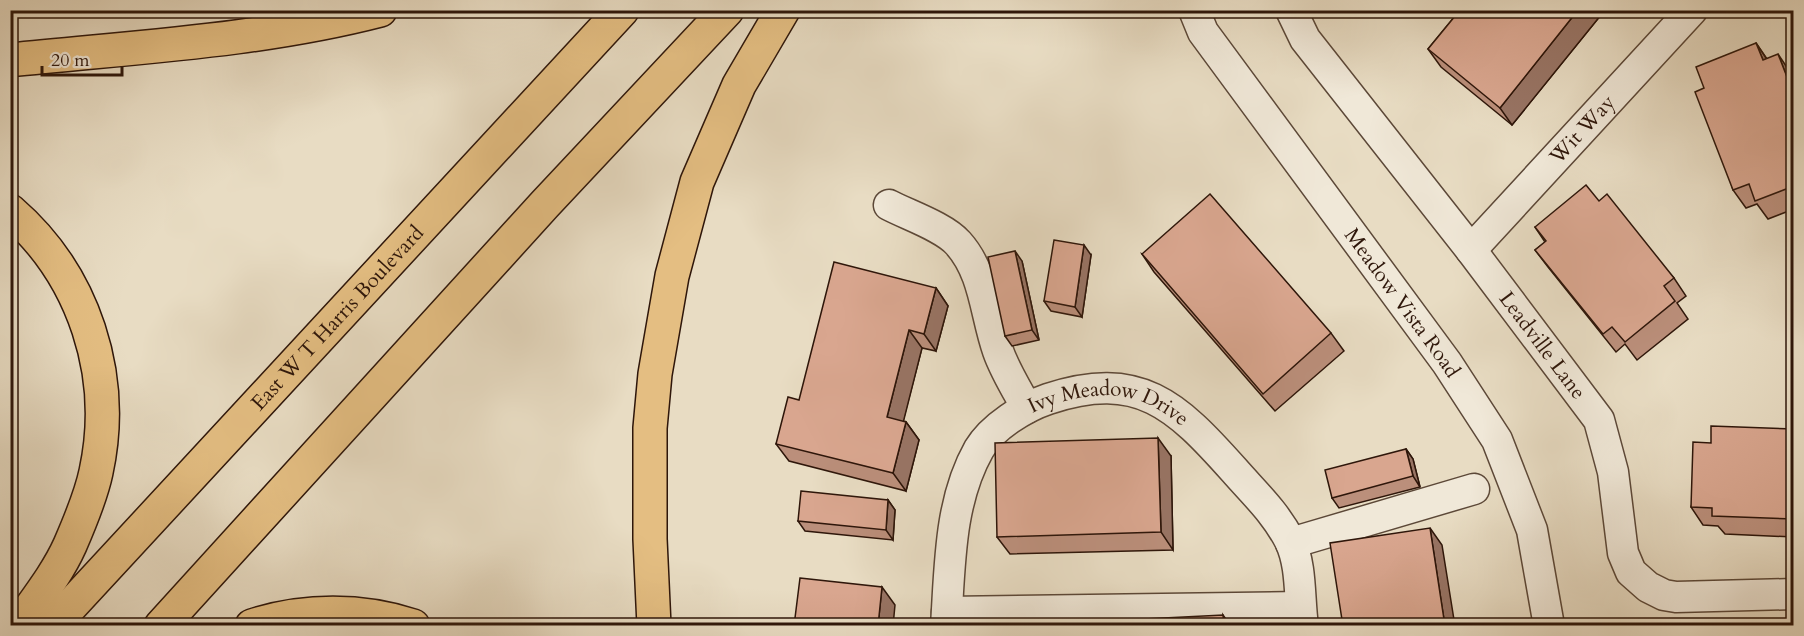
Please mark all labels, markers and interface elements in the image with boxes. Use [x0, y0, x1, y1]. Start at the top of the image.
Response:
scale bar [42, 39, 122, 77]
text: 20 m [51, 48, 90, 73]
street label: Wit Way [1542, 88, 1621, 171]
street label: East W T Harris Boulevard [244, 219, 430, 417]
street label: Meadow Vista Road [1338, 222, 1467, 383]
street label: Leadville Lane [1493, 285, 1593, 405]
street label: Ivy Meadow Drive [1023, 374, 1196, 432]

